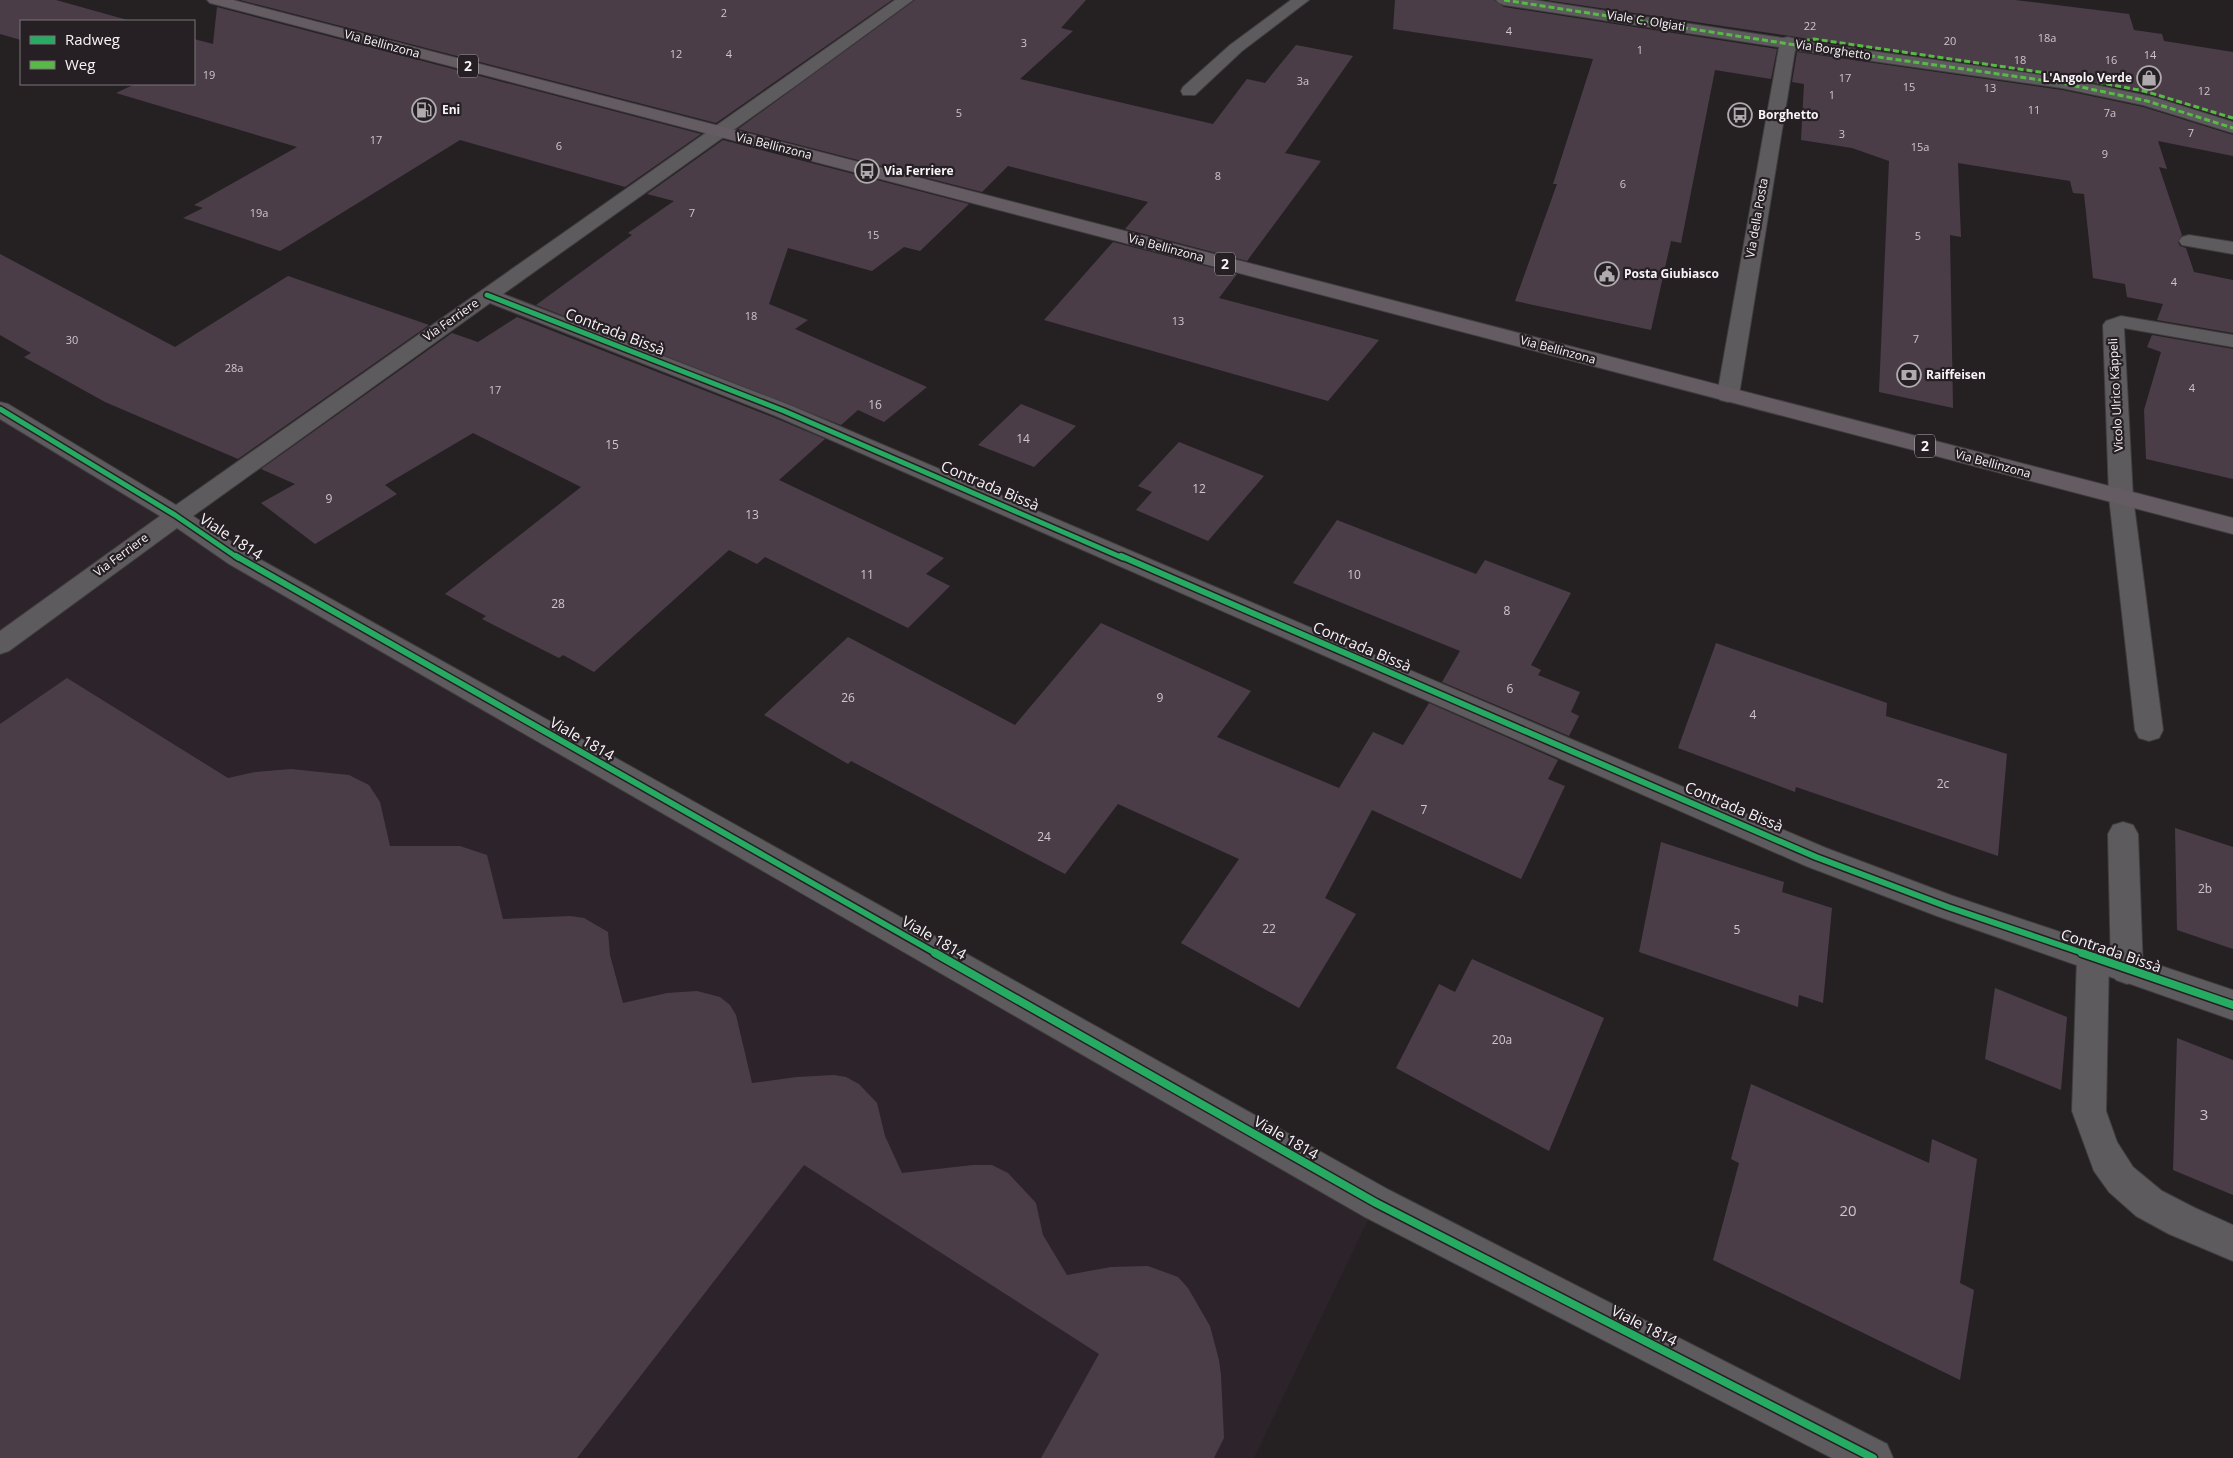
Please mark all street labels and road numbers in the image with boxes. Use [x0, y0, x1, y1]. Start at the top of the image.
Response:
street label: Viale C. Olgiati [1606, 6, 1687, 35]
street label: Via Bellinzona [342, 25, 422, 62]
street label: Via Borghetto [1794, 35, 1872, 64]
road number: 2 [458, 54, 478, 78]
street label: Via Bellinzona [734, 128, 814, 163]
street label: Via della Posta [1741, 177, 1772, 259]
street label: Via Bellinzona [1126, 229, 1206, 266]
road number: 2 [1215, 252, 1235, 276]
street label: Via Ferriere [420, 294, 482, 345]
street label: Contrada Bissà [563, 303, 668, 359]
street label: Via Bellinzona [1518, 331, 1598, 368]
street label: Vicolo Ulrico Käppeli [2104, 338, 2127, 452]
road number: 2 [1915, 434, 1935, 458]
street label: Via Bellinzona [1953, 445, 2033, 482]
street label: Contrada Bissà [938, 455, 1043, 515]
street label: Viale 1814 [196, 508, 267, 564]
street label: Via Ferriere [90, 529, 152, 580]
street label: Contrada Bissà [1310, 616, 1415, 676]
street label: Viale 1814 [547, 712, 619, 765]
street label: Contrada Bissà [1682, 776, 1787, 836]
street label: Viale 1814 [899, 911, 971, 964]
street label: Contrada Bissà [2058, 924, 2164, 977]
street label: Viale 1814 [1251, 1111, 1323, 1164]
street label: Viale 1814 [1608, 1300, 1681, 1350]

